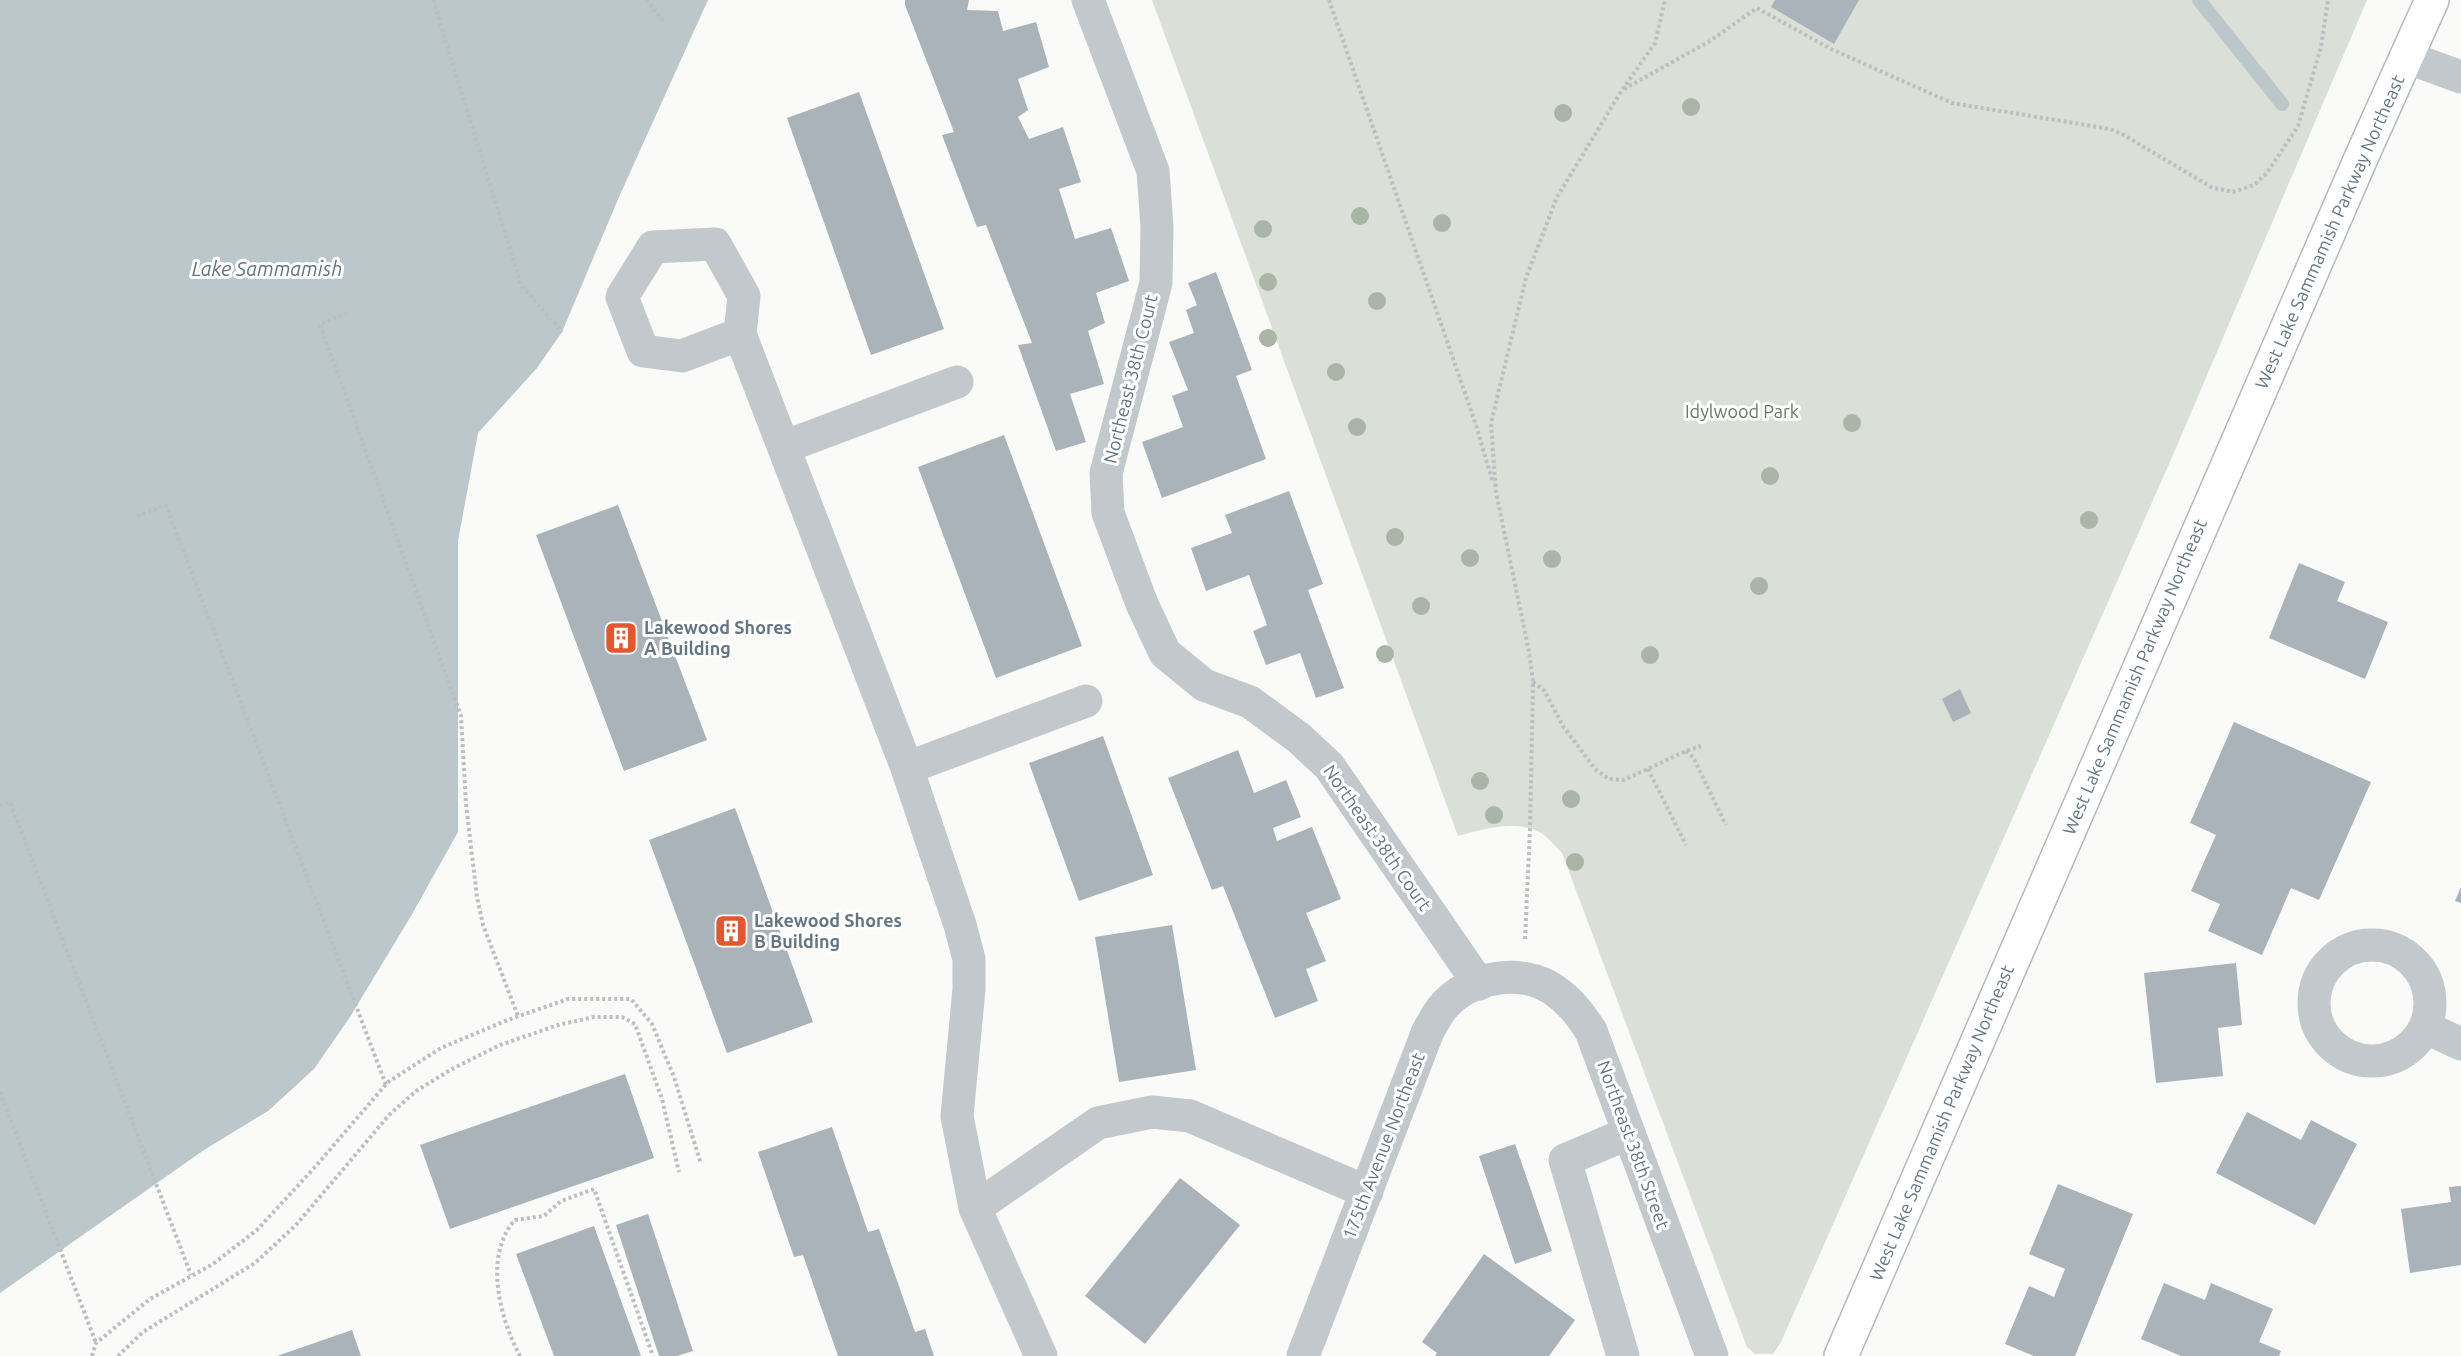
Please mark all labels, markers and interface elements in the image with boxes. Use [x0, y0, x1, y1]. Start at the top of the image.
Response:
street label: West Lake Sammamish Parkway Northeast [2251, 72, 2408, 391]
water label: Lake Sammamish [192, 257, 342, 280]
street label: Northeast 38th Court [1099, 292, 1161, 465]
park label: Idylwood Park [1685, 401, 1799, 421]
street label: West Lake Sammamish Parkway Northeast [2058, 516, 2210, 838]
place label: Lakewood Shores A Building [644, 617, 792, 658]
building icon: Lakewood Shores A Building [603, 620, 639, 656]
street label: Northeast 38th Court [1320, 761, 1436, 914]
place label: Lakewood Shores B Building [754, 910, 902, 951]
building icon: Lakewood Shores B Building [713, 913, 749, 949]
street label: West Lake Sammamish Parkway Northeast [1865, 962, 2017, 1284]
street label: 175th Avenue Northeast [1338, 1049, 1428, 1242]
street label: Northeast 38th Street [1594, 1058, 1674, 1232]

